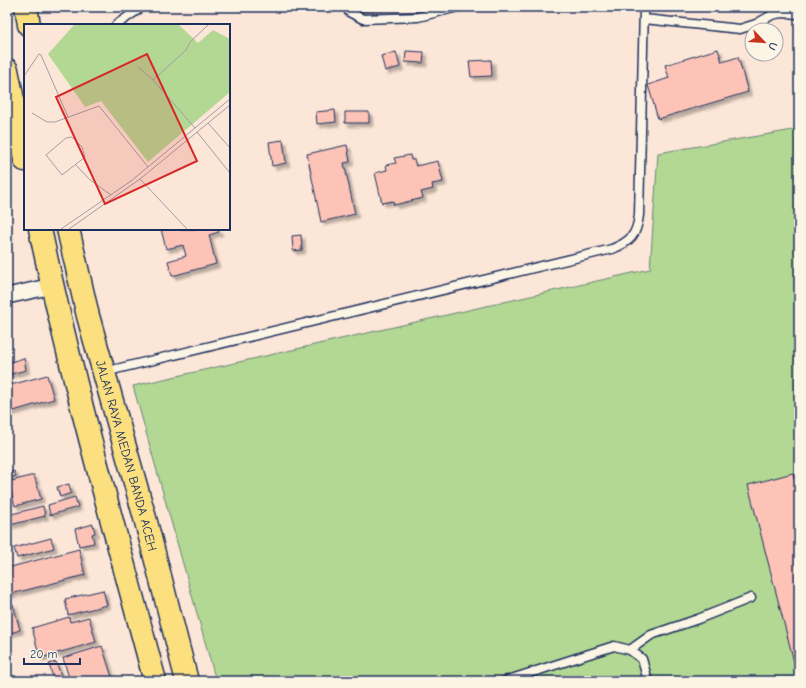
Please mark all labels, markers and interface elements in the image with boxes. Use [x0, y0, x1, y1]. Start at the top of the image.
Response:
north arrow [744, 22, 784, 62]
inset map [24, 24, 230, 230]
text: U [765, 40, 780, 52]
street label: JALAN RAYA MEDAN BANDA ACEH [93, 358, 161, 553]
scale bar [24, 640, 80, 666]
text: 20 m [30, 647, 58, 661]

